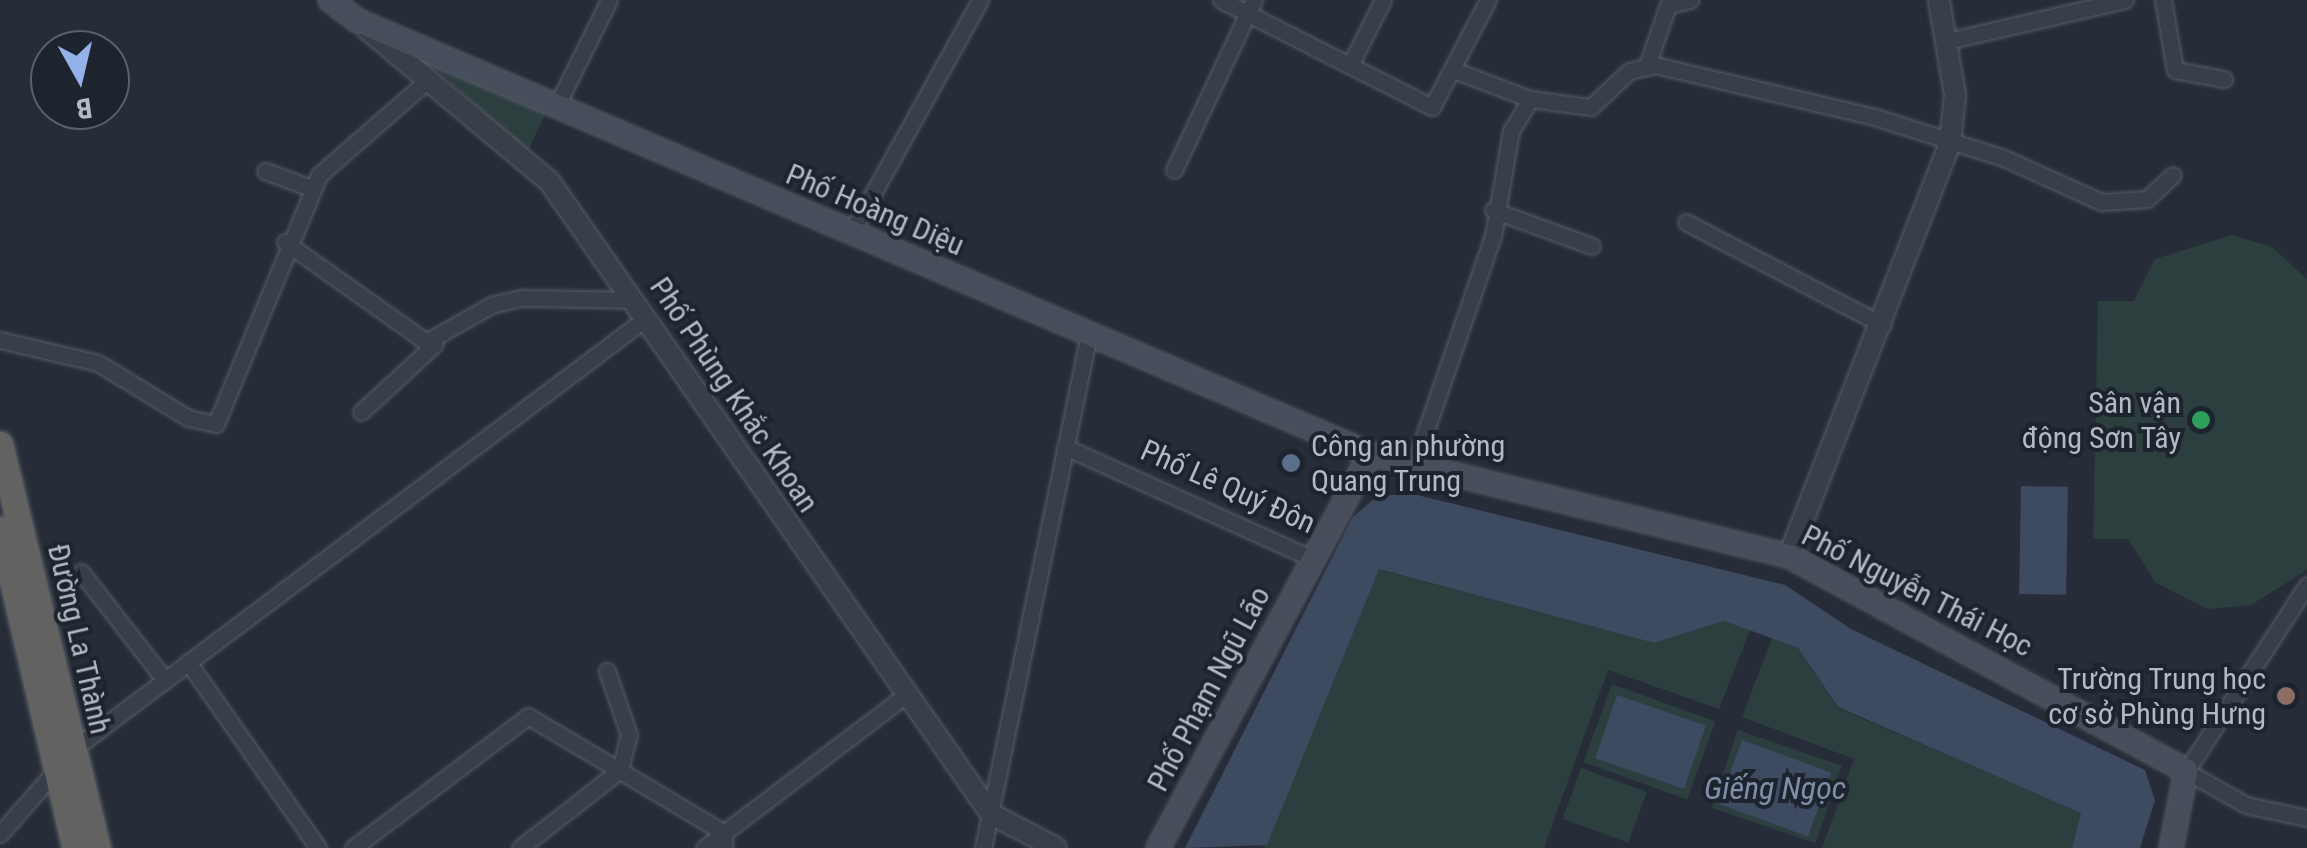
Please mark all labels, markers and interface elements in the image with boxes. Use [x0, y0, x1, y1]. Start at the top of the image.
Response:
north arrow [30, 30, 130, 130]
text: B [74, 91, 94, 126]
street label: Phố Hoàng Diệu [781, 156, 969, 264]
street label: Phố Phùng Khắc Khoan [642, 271, 826, 519]
place label: Sân vận động Sơn Tây [2021, 385, 2181, 456]
marker: Sân vận động Sơn Tây [2190, 409, 2212, 431]
place label: Công an phường Quang Trung [1311, 428, 1505, 498]
street label: Phố Lê Quý Đôn [1135, 432, 1321, 542]
marker: Công an phường Quang Trung [1280, 452, 1302, 474]
street label: Phố Nguyễn Thái Học [1795, 517, 2039, 665]
street label: Đường La Thành [40, 540, 118, 738]
street label: Phố Phạm Ngũ Lão [1140, 581, 1278, 797]
place label: Trường Trung học cơ sở Phùng Hưng [2048, 661, 2266, 732]
marker: Trường Trung học cơ sở Phùng Hưng [2275, 685, 2297, 707]
water label: Giếng Ngọc [1704, 769, 1846, 807]

